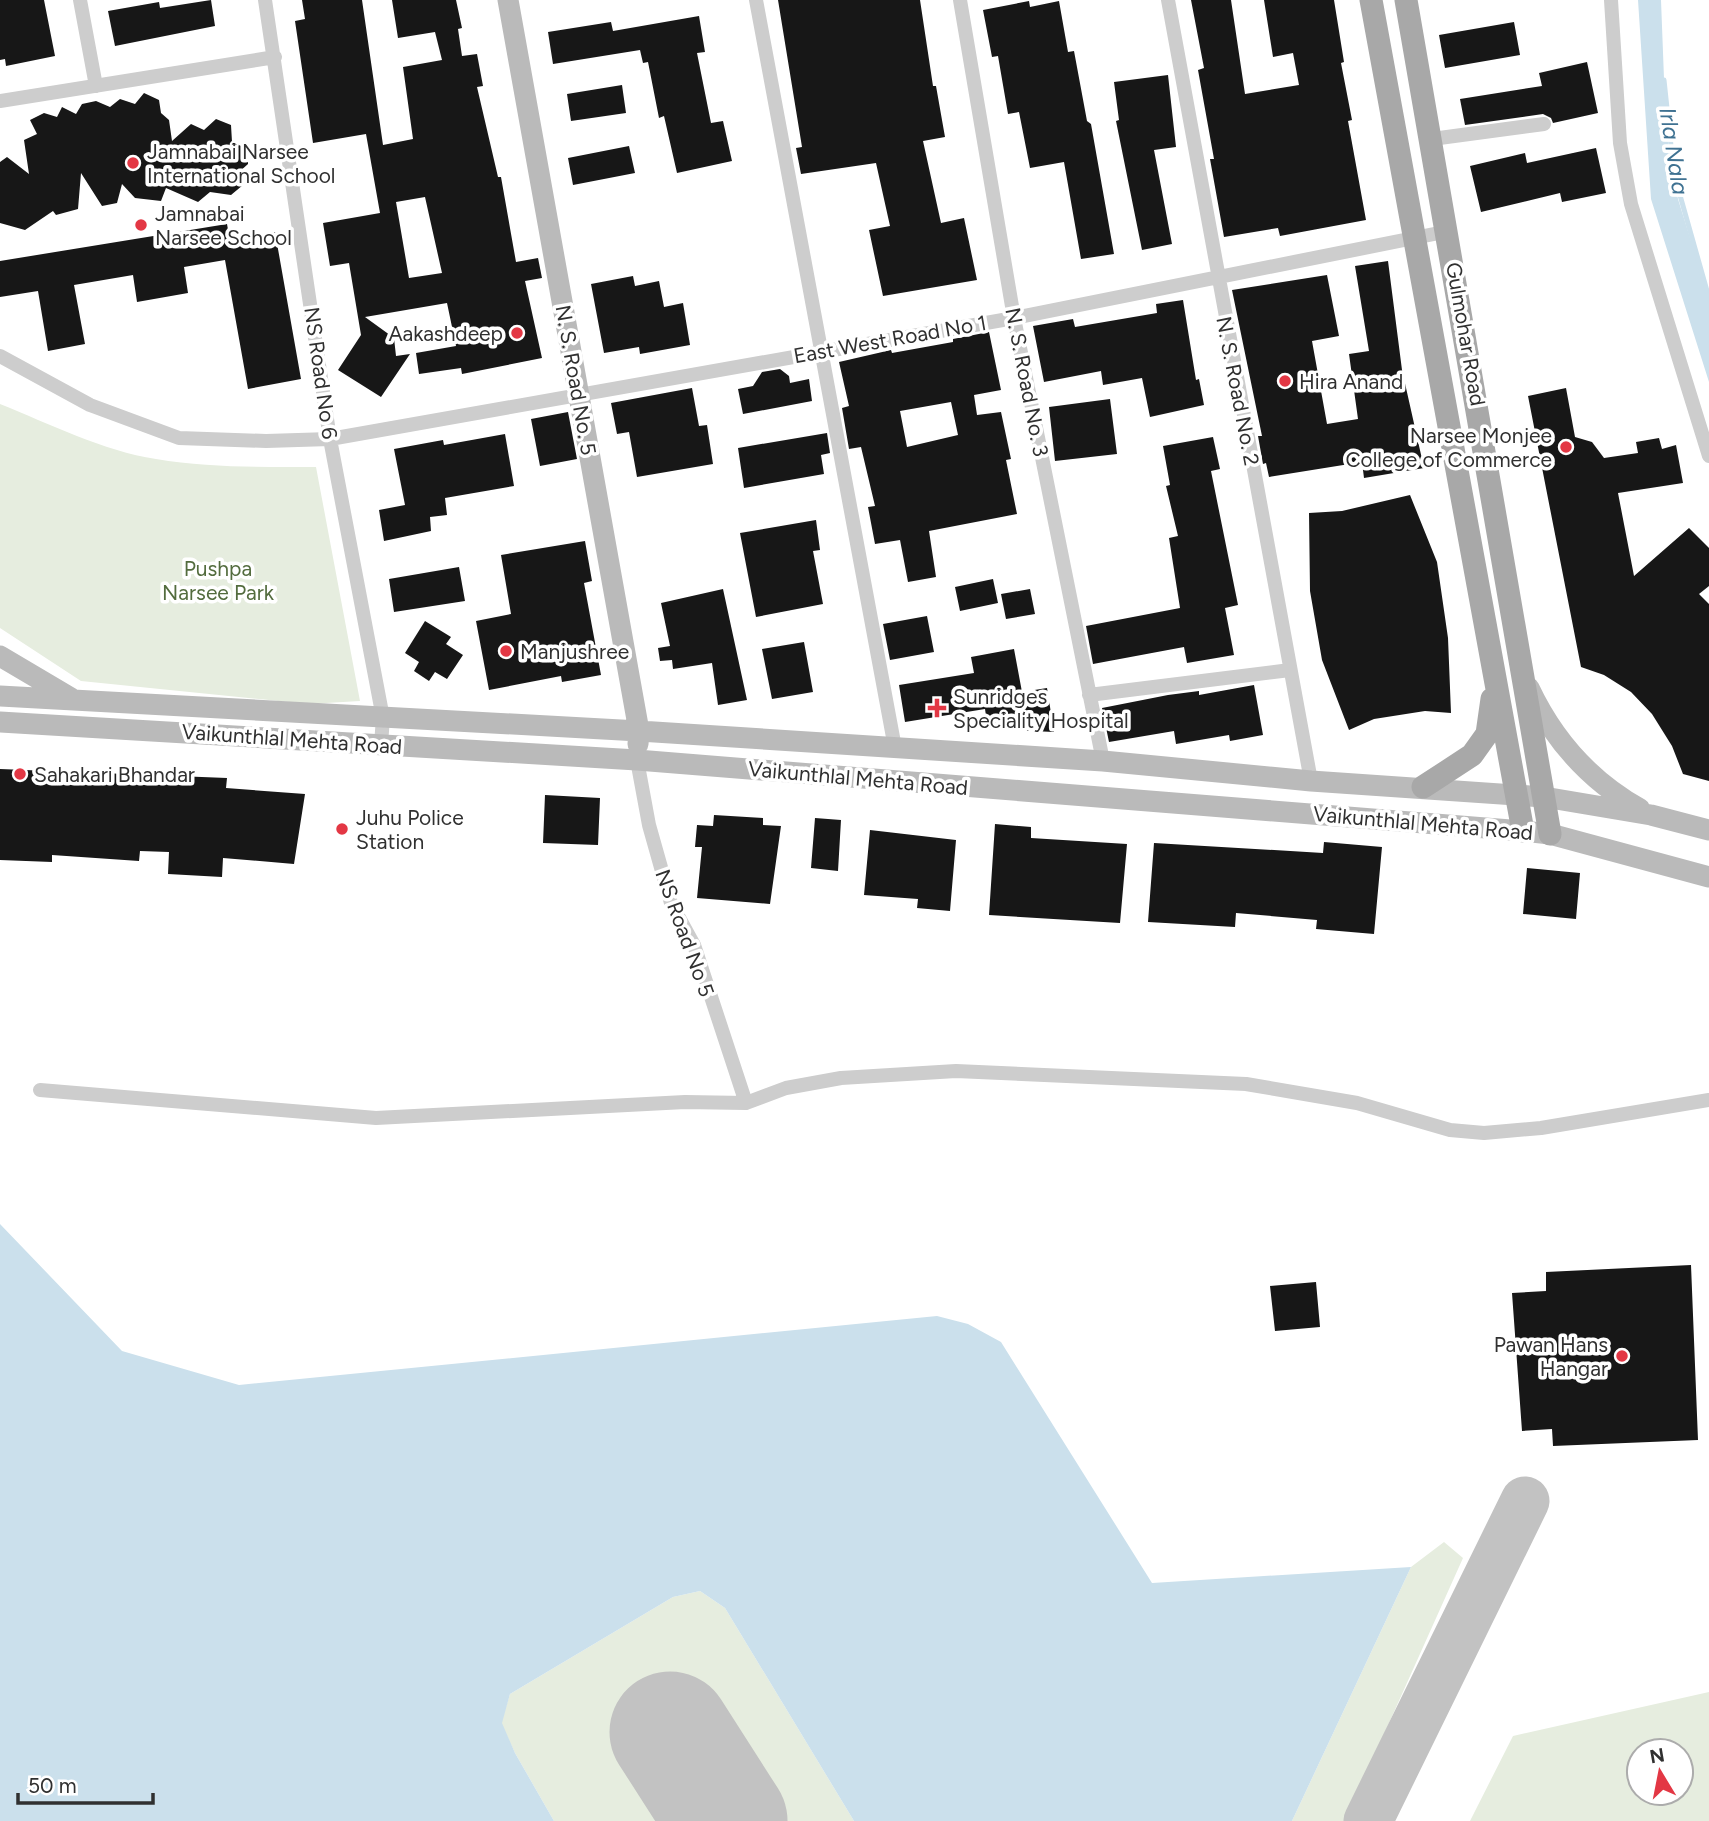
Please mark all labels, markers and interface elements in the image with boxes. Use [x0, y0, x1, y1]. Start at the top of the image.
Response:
water label: Irla Nala [1653, 105, 1695, 197]
place label: Jamnabai Narsee International School [147, 139, 335, 188]
marker: Jamnabai Narsee International School [125, 155, 141, 171]
place label: Jamnabai Narsee School [155, 201, 292, 250]
marker: Jamnabai Narsee School [133, 217, 149, 233]
street label: Gulmohar Road [1441, 260, 1491, 408]
street label: N. S. Road No. 5 [551, 303, 601, 457]
street label: NS Road No 6 [299, 305, 343, 441]
street label: N. S. Road No. 3 [1000, 305, 1054, 459]
street label: East West Road No 1 [792, 310, 988, 368]
street label: N. S. Road No. 2 [1211, 314, 1265, 468]
place label: Aakashdeep [388, 321, 503, 346]
marker: Aakashdeep [509, 325, 525, 341]
place label: Hira Anand [1299, 369, 1403, 394]
marker: Hira Anand [1277, 373, 1293, 389]
place label: Narsee Monjee College of Commerce [1345, 423, 1552, 472]
marker: Narsee Monjee College of Commerce [1558, 439, 1574, 455]
park label: Pushpa Narsee Park [162, 556, 275, 605]
place label: Manjushree [520, 639, 629, 664]
marker: Manjushree [498, 643, 514, 659]
place label: Sunridges Speciality Hospital [953, 684, 1129, 733]
marker: Sunridges Speciality Hospital [927, 698, 947, 718]
street label: Vaikunthlal Mehta Road [181, 719, 403, 759]
street label: Vaikunthlal Mehta Road [747, 756, 969, 800]
place label: Sahakari Bhandar [34, 762, 195, 787]
marker: Sahakari Bhandar [12, 766, 28, 782]
street label: Vaikunthlal Mehta Road [1312, 801, 1534, 845]
place label: Juhu Police Station [356, 805, 464, 854]
marker: Juhu Police Station [334, 821, 350, 837]
street label: NS Road No 5 [650, 866, 720, 1000]
place label: Pawan Hans Hangar [1494, 1332, 1608, 1381]
marker: Pawan Hans Hangar [1614, 1348, 1630, 1364]
north arrow [1625, 1737, 1695, 1807]
text: N [1648, 1743, 1666, 1768]
scale bar [18, 1762, 152, 1806]
text: 50 m [28, 1773, 77, 1798]

